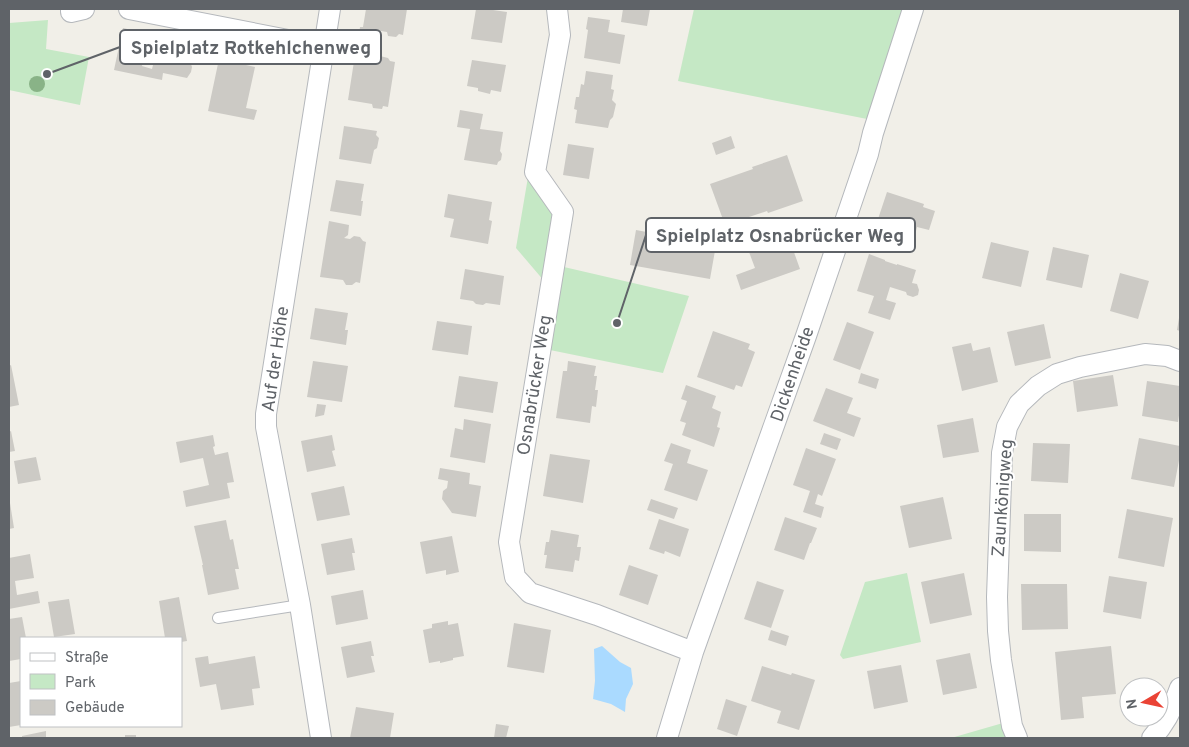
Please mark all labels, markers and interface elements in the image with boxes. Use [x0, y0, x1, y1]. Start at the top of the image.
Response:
callout: Spielplatz Rotkehlchenweg [120, 30, 381, 64]
text: Spielplatz Rotkehlchenweg [131, 37, 371, 61]
callout: Spielplatz Osnabrücker Weg [646, 218, 915, 252]
text: Spielplatz Osnabrücker Weg [656, 225, 904, 249]
street label: Auf der Höhe [258, 305, 295, 414]
street label: Osnabrücker Weg [513, 313, 558, 457]
street label: Dickenheide [766, 324, 820, 425]
street label: Zaunkönigweg [988, 438, 1019, 558]
legend [20, 637, 182, 727]
text: Straße [65, 649, 109, 668]
text: Park [65, 674, 96, 693]
north arrow [1119, 677, 1169, 727]
text: N [1123, 697, 1142, 710]
text: Gebäude [65, 699, 125, 718]

